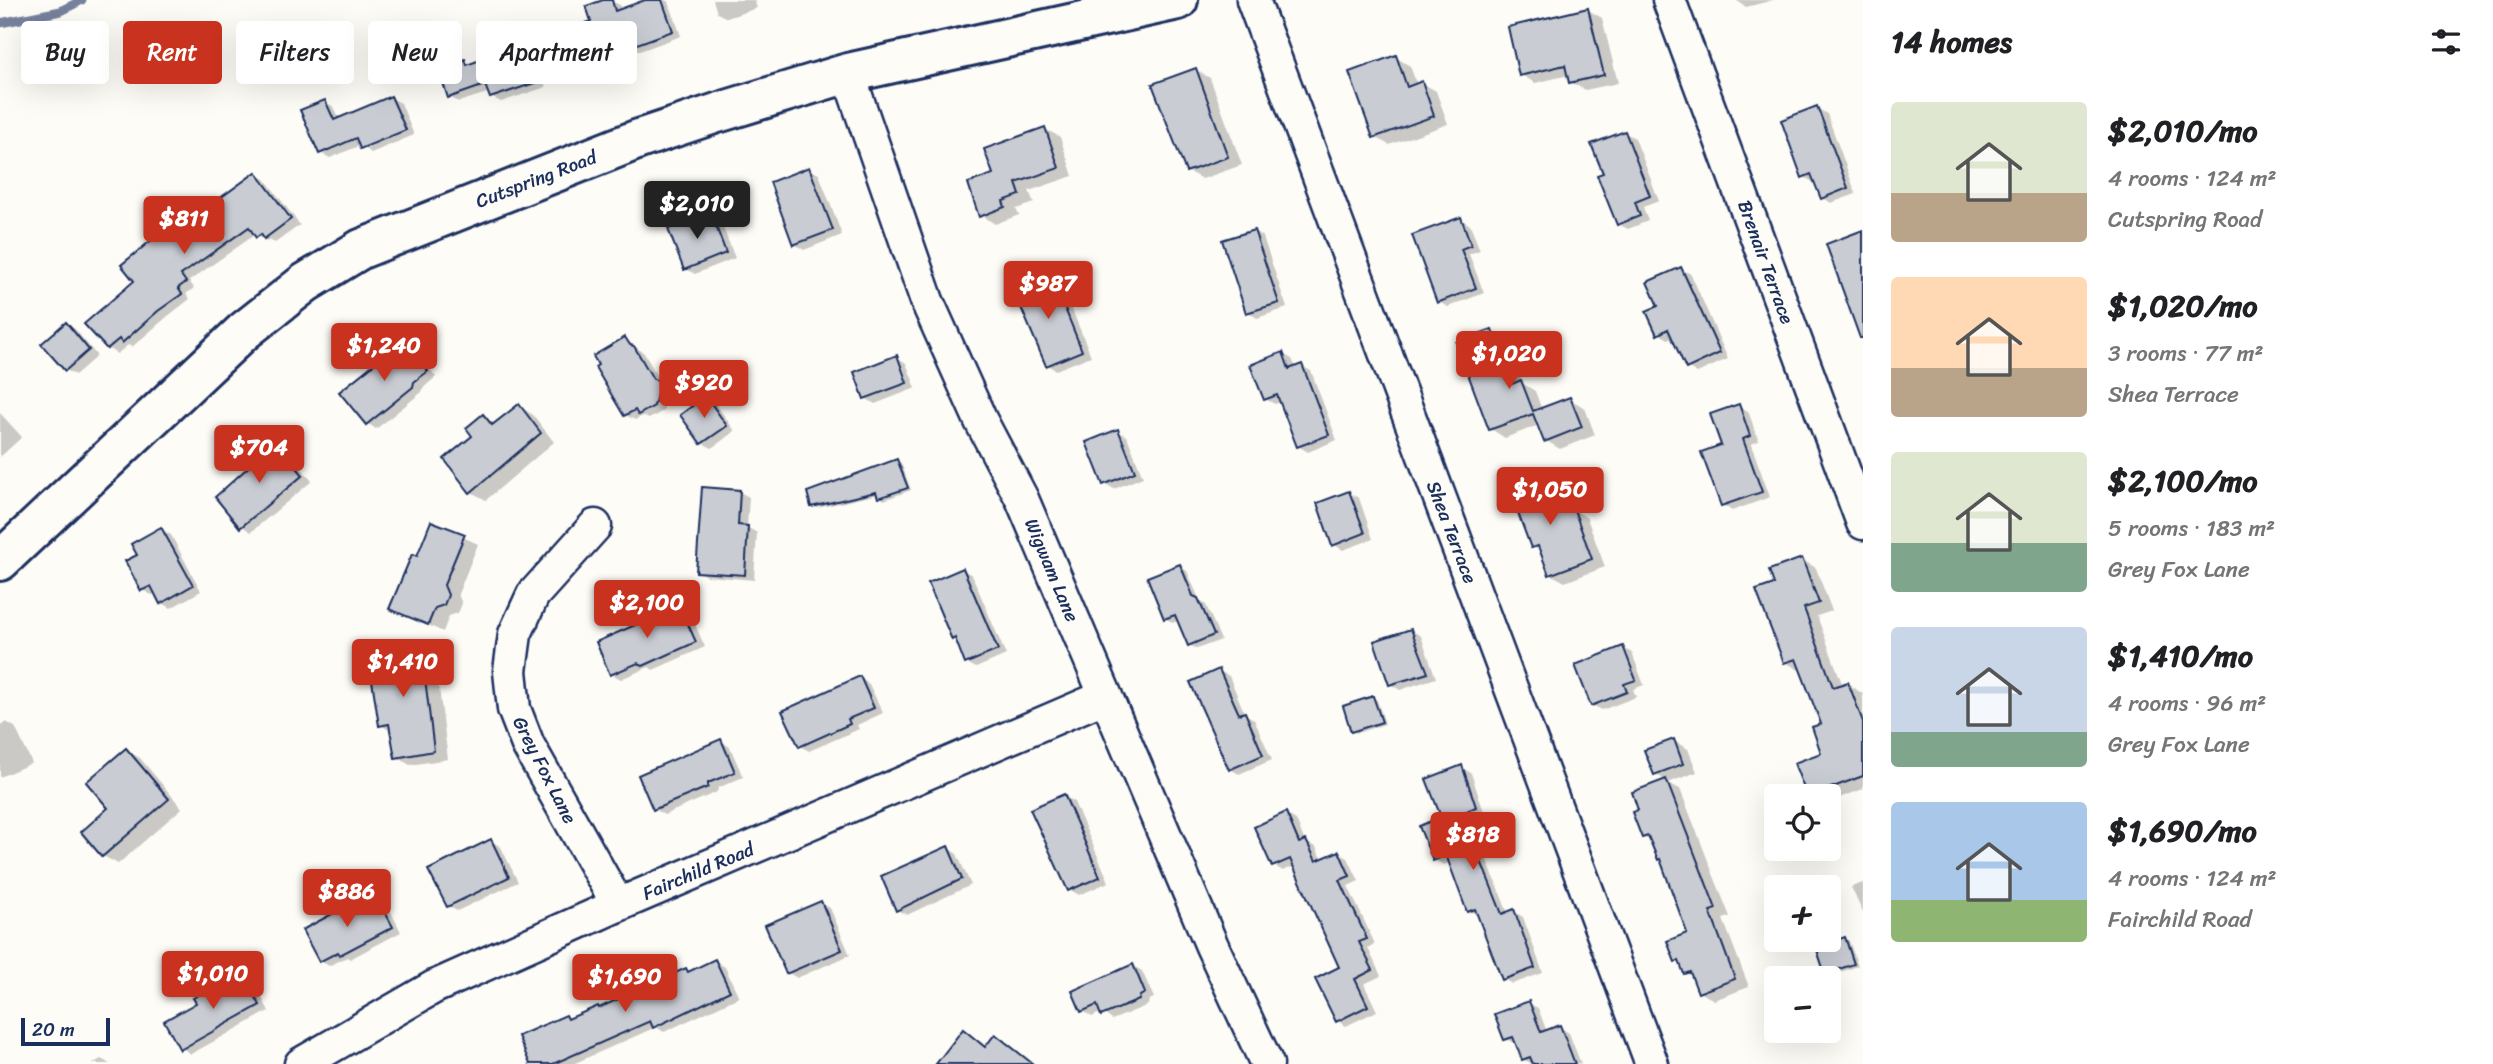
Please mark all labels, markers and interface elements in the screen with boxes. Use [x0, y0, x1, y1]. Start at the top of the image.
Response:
text: 14 homes [1891, 15, 2012, 69]
chip: Buy [21, 21, 109, 84]
chip: Rent [123, 21, 222, 84]
chip: Filters [236, 21, 354, 84]
chip: New [368, 21, 462, 84]
chip: Apartment [476, 21, 637, 84]
icon: filters [2427, 23, 2465, 61]
text: $2,010/mo [2108, 104, 2258, 158]
icon: home [1947, 130, 2031, 214]
street label: Cutspring Road [471, 140, 603, 217]
text: 4 rooms · 124 m² [2108, 158, 2277, 199]
pin: $2,010 [640, 182, 754, 241]
text: $2,010 [660, 183, 734, 224]
street label: Brenair Terrace [1728, 195, 1804, 329]
pin: $811 [143, 196, 225, 256]
text: $811 [159, 198, 209, 239]
text: Cutspring Road [2108, 199, 2262, 240]
pin: $987 [1007, 262, 1089, 321]
text: $987 [1020, 263, 1076, 304]
text: $1,020/mo [2108, 279, 2258, 333]
icon: home [1947, 305, 2031, 389]
pin: $1,240 [327, 324, 441, 383]
text: $1,240 [347, 325, 421, 366]
pin: $1,020 [1452, 332, 1566, 391]
text: $1,020 [1472, 333, 1546, 374]
text: 3 rooms · 77 m² [2108, 333, 2264, 374]
pin: $920 [663, 360, 745, 420]
text: $920 [675, 362, 733, 403]
text: Shea Terrace [2108, 374, 2239, 415]
pin: $704 [218, 426, 300, 485]
text: $704 [230, 427, 288, 468]
text: $2,100/mo [2108, 454, 2258, 508]
pin: $1,050 [1493, 468, 1607, 527]
text: $1,050 [1513, 469, 1587, 510]
street label: Shea Terrace [1417, 476, 1487, 589]
icon: home [1947, 480, 2031, 564]
text: 5 rooms · 183 m² [2108, 508, 2275, 549]
street label: Wigwam Lane [1015, 513, 1089, 627]
text: Grey Fox Lane [2108, 549, 2250, 590]
pin: $2,100 [590, 580, 704, 640]
text: $2,100 [610, 582, 684, 623]
text: $1,410/mo [2108, 629, 2253, 683]
pin: $1,410 [346, 640, 460, 699]
text: $1,410 [368, 641, 438, 682]
icon: home [1947, 655, 2031, 739]
text: 4 rooms · 96 m² [2108, 683, 2266, 724]
street label: Grey Fox Lane [504, 710, 586, 830]
text: Grey Fox Lane [2108, 724, 2250, 765]
map controls [1764, 784, 1841, 1043]
button: locate [1764, 784, 1841, 861]
text: $1,690/mo [2108, 804, 2257, 858]
pin: $818 [1432, 812, 1514, 872]
text: $818 [1446, 814, 1500, 855]
icon: home [1947, 830, 2031, 914]
street label: Fairchild Road [637, 832, 761, 909]
text: 4 rooms · 124 m² [2108, 858, 2277, 899]
pin: $886 [306, 870, 388, 929]
text: $886 [319, 871, 375, 912]
button: + [1764, 875, 1841, 952]
text: Fairchild Road [2108, 899, 2252, 940]
pin: $1,010 [156, 951, 270, 1011]
text: $1,010 [178, 953, 248, 994]
pin: $1,690 [568, 954, 682, 1014]
text: $1,690 [588, 956, 662, 997]
button: − [1764, 966, 1841, 1043]
text: 20 m [32, 1013, 75, 1046]
scale bar [21, 1015, 110, 1047]

